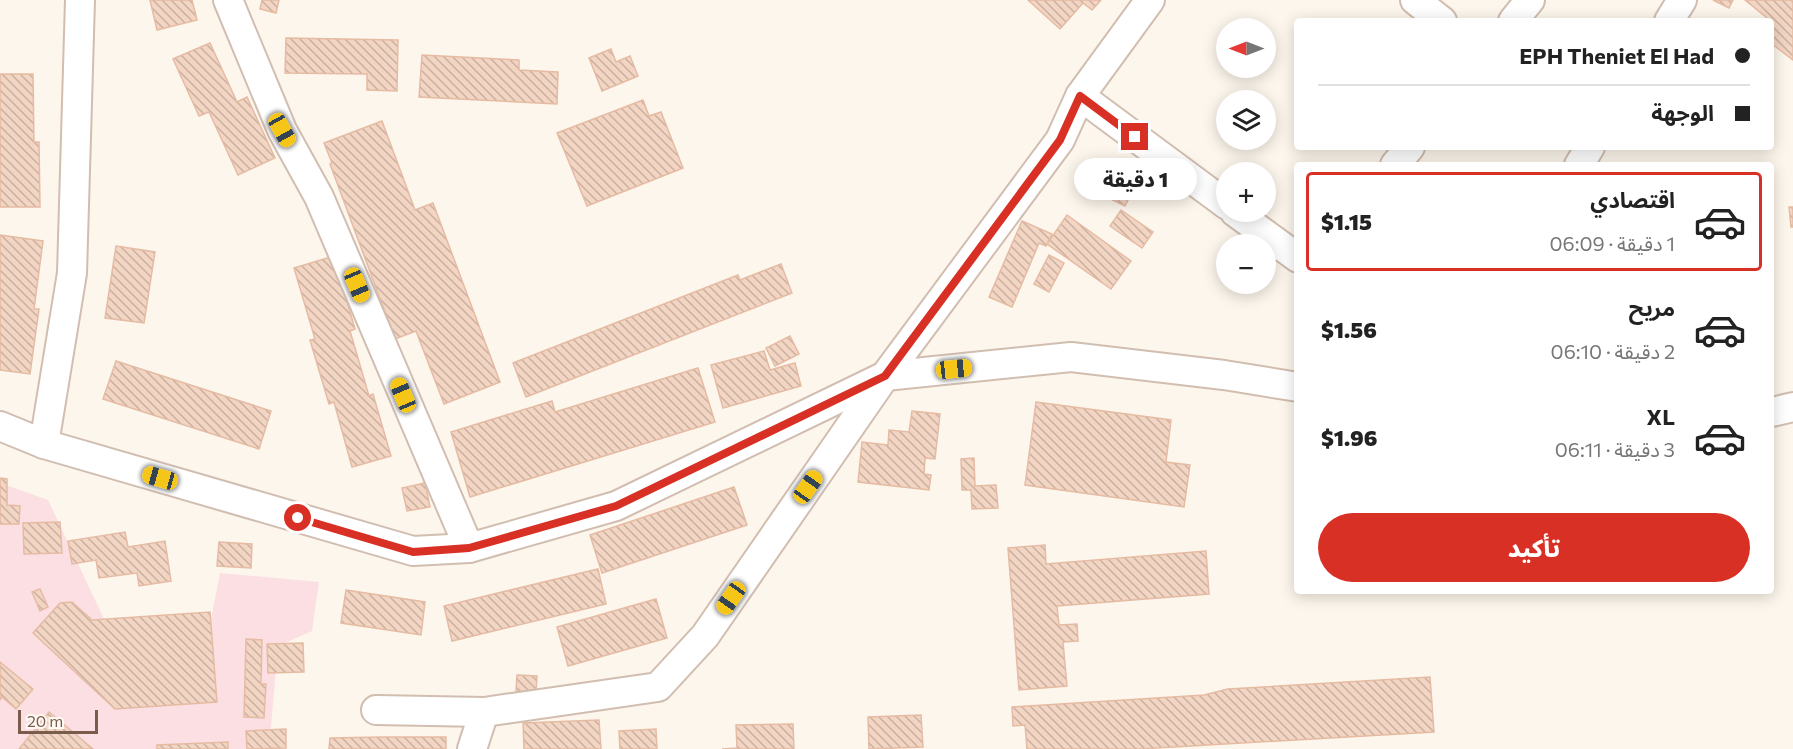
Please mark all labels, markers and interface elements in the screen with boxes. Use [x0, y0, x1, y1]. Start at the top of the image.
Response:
north arrow [1216, 18, 1276, 78]
map controls [1216, 18, 1276, 294]
text: EPH Theniet El Had [1519, 42, 1714, 69]
button: layers [1216, 90, 1276, 150]
text: الوجهة [1651, 99, 1714, 126]
car [265, 110, 299, 150]
route end [1121, 123, 1148, 150]
callout: 1 دقيقة [1074, 158, 1196, 200]
button: + [1216, 162, 1276, 222]
text: 1 دقيقة [1103, 167, 1168, 191]
text: اقتصادي [1590, 186, 1675, 213]
icon: car [1693, 195, 1747, 249]
text: $1.15 [1321, 208, 1372, 235]
text: 1 دقيقة · 06:09 [1550, 231, 1675, 255]
button: − [1216, 234, 1276, 294]
car [342, 265, 372, 305]
text: مريح [1629, 294, 1675, 321]
icon: car [1693, 303, 1747, 357]
text: $1.56 [1321, 316, 1377, 343]
text: 2 دقيقة · 06:10 [1551, 339, 1675, 363]
car [935, 358, 973, 380]
car [388, 375, 418, 415]
text: XL [1647, 403, 1675, 430]
icon: car [1693, 411, 1747, 465]
text: $1.96 [1321, 424, 1377, 451]
text: 3 دقيقة · 06:11 [1555, 437, 1675, 461]
car [140, 464, 180, 492]
car [790, 467, 826, 507]
route start [284, 504, 311, 531]
button: تأكيد [1318, 513, 1750, 582]
car [713, 578, 749, 618]
scale bar [18, 707, 98, 734]
text: 20 m [27, 711, 63, 730]

